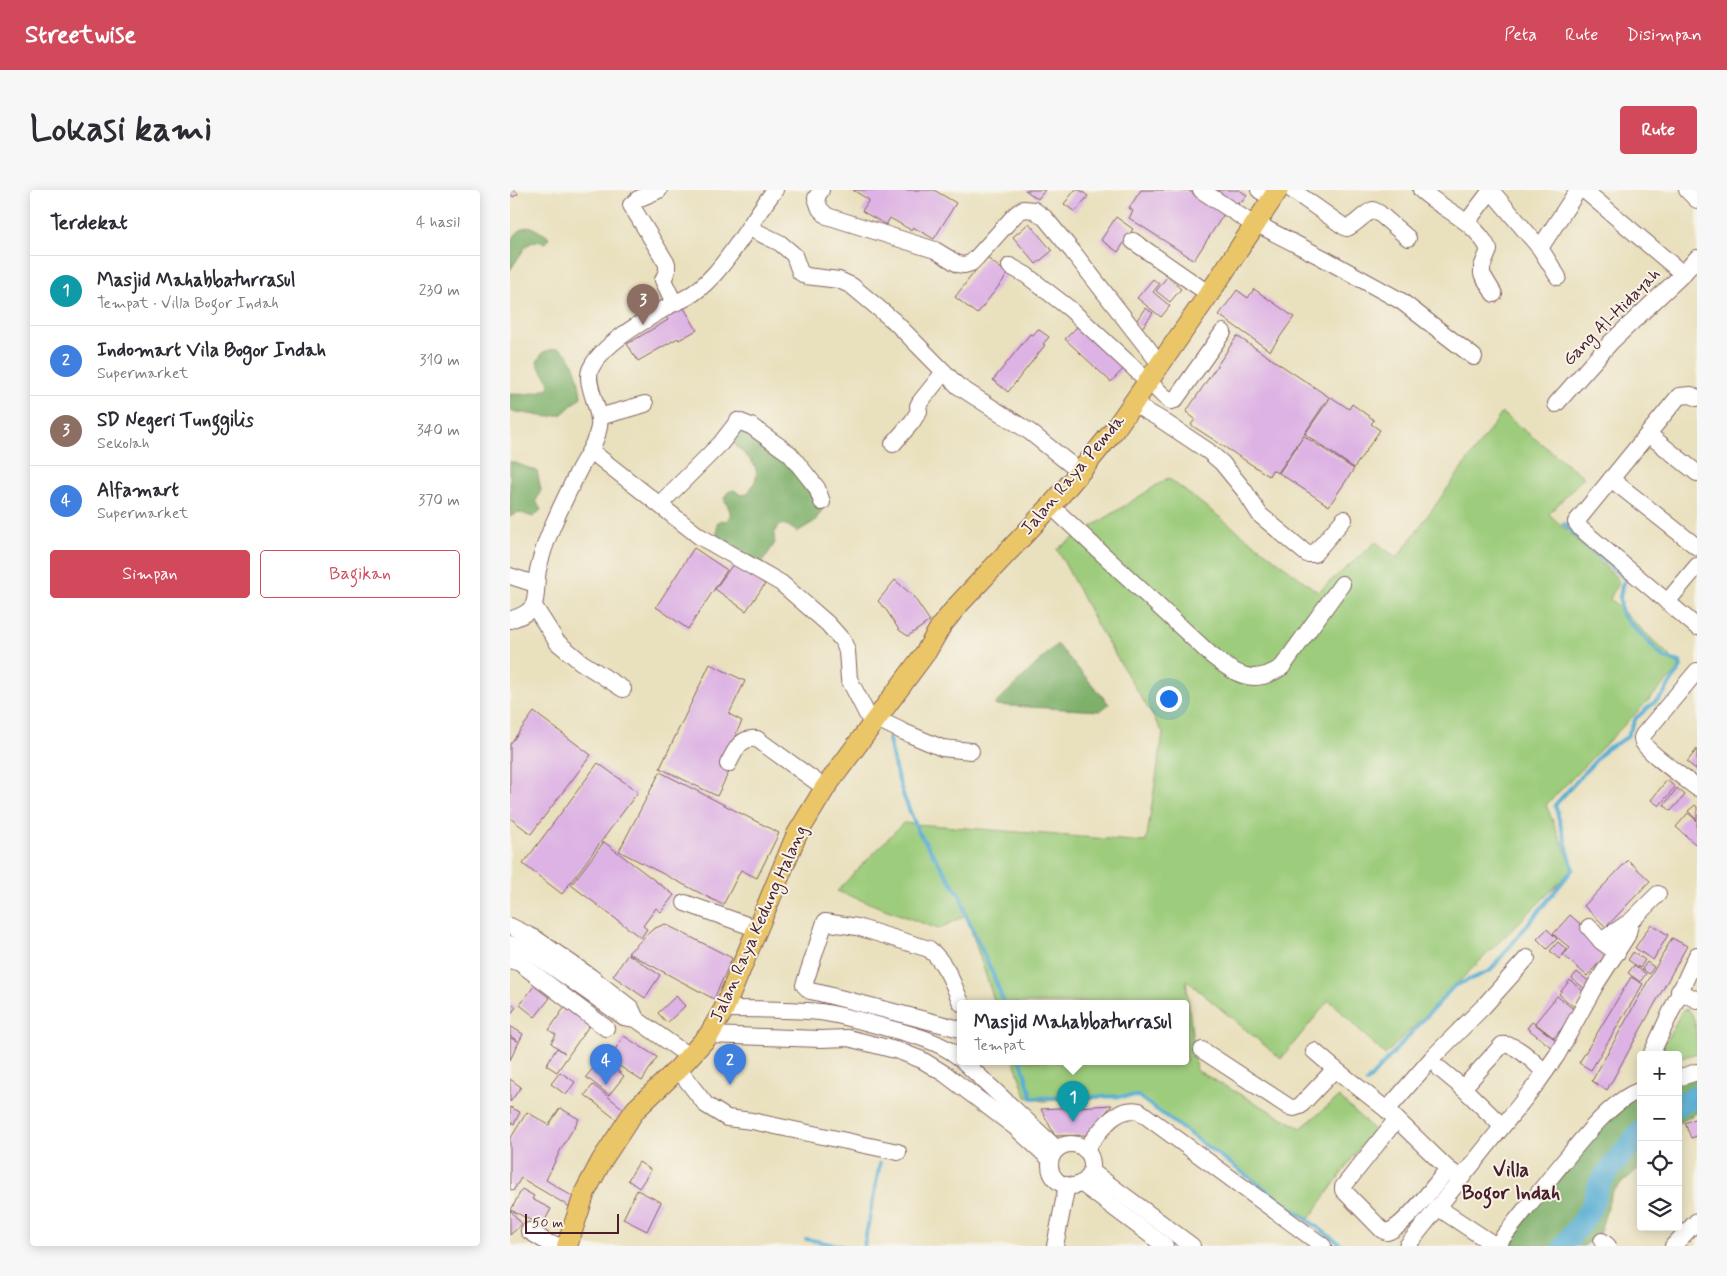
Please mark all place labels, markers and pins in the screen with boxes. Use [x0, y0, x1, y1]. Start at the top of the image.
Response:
pin: 3 [627, 284, 659, 325]
pin: 4 [590, 1044, 622, 1085]
pin: 2 [714, 1044, 746, 1085]
pin: 1 [1057, 1081, 1089, 1122]

